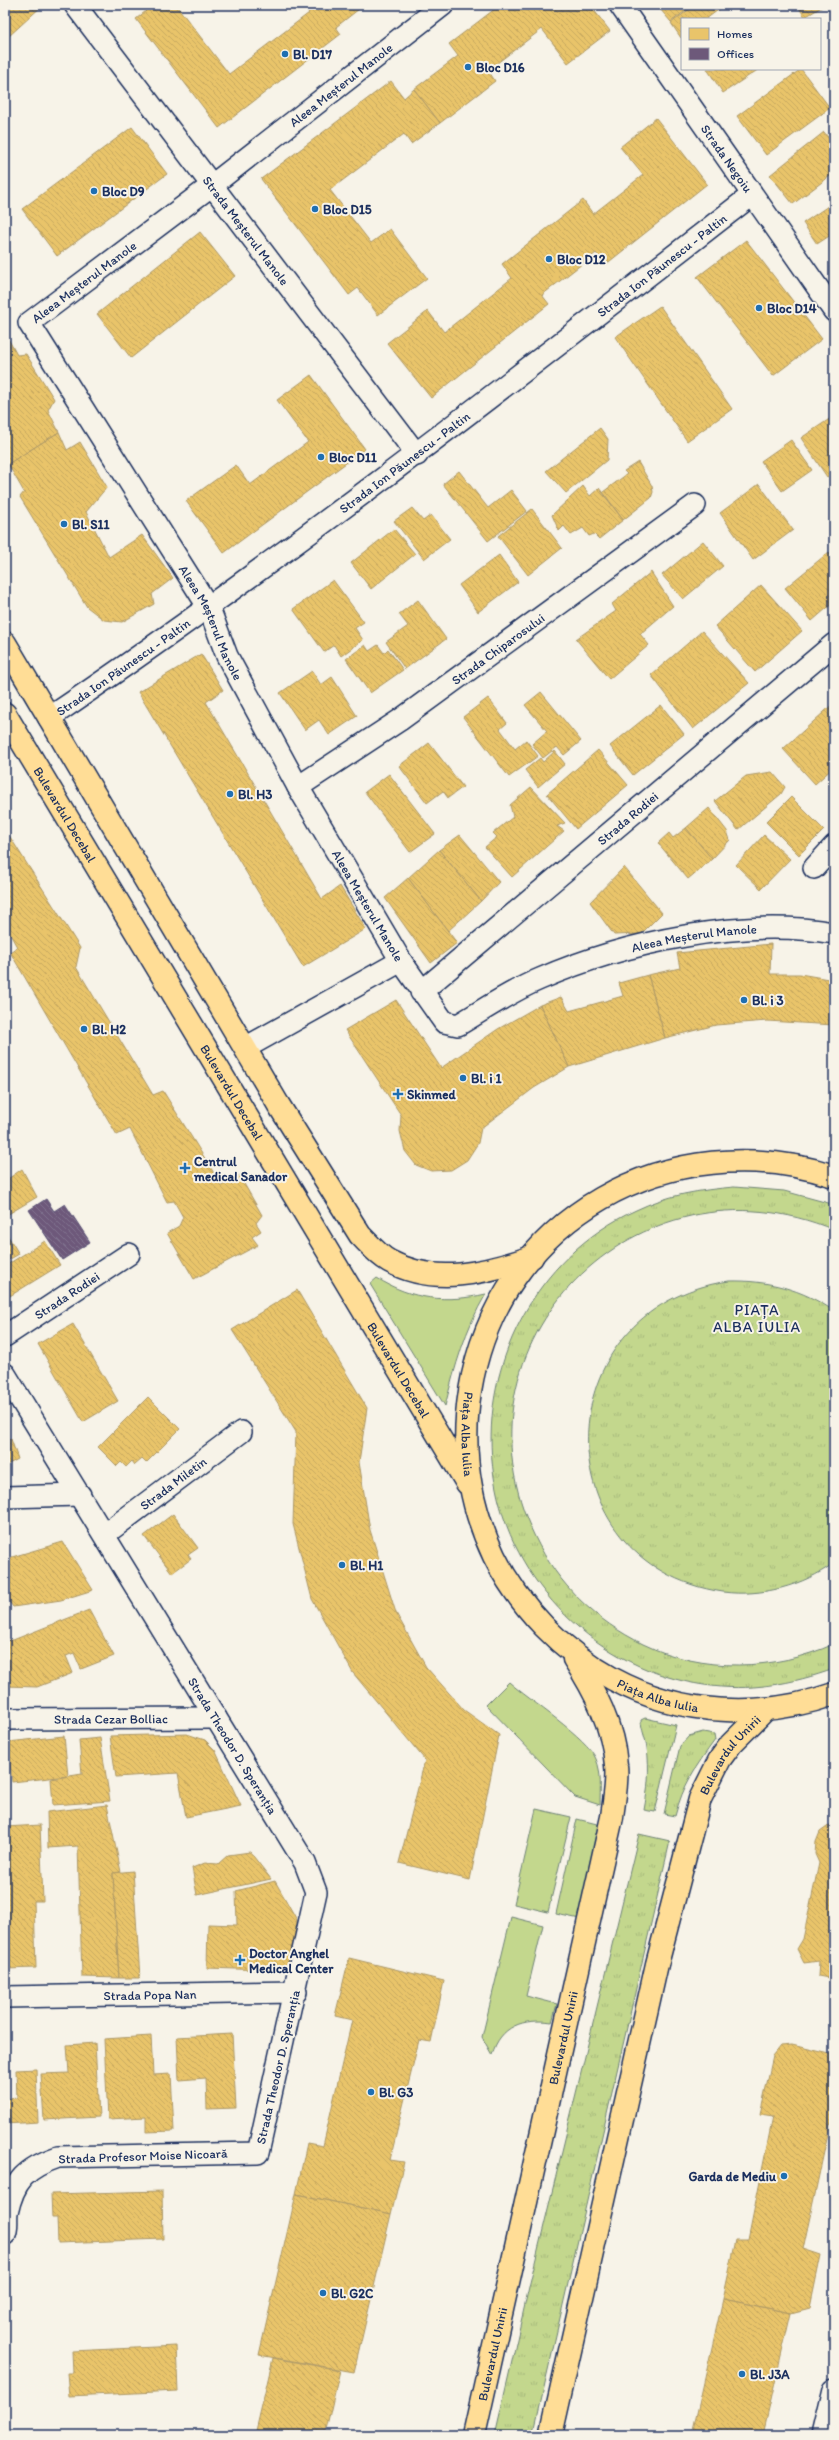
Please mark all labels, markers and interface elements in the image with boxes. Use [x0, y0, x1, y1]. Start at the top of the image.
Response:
legend [681, 18, 821, 70]
text: Homes [717, 27, 753, 41]
street label: Aleea Meșterul Manole [286, 40, 396, 130]
place label: Bl. D17 [293, 47, 332, 62]
text: Offices [717, 47, 754, 61]
marker: Bl. D17 [280, 49, 290, 59]
place label: Bloc D16 [476, 60, 525, 75]
marker: Bloc D16 [463, 62, 473, 72]
street label: Strada Negoiu [698, 121, 756, 195]
street label: Strada Meșterul Manole [200, 173, 292, 288]
place label: Bloc D9 [102, 184, 145, 199]
marker: Bloc D9 [89, 186, 99, 196]
place label: Bloc D15 [323, 202, 372, 217]
marker: Bloc D15 [310, 204, 320, 214]
street label: Strada Ion Păunescu - Paltin [594, 210, 730, 320]
street label: Aleea Meșterul Manole [29, 238, 139, 326]
place label: Bloc D12 [557, 252, 606, 267]
marker: Bloc D12 [544, 254, 554, 264]
place label: Bloc D14 [767, 301, 817, 316]
marker: Bloc D14 [754, 303, 764, 313]
street label: Strada Ion Păunescu - Paltin [336, 408, 473, 516]
place label: Bloc D11 [329, 450, 377, 465]
marker: Bloc D11 [316, 452, 326, 462]
place label: Bl. S11 [72, 517, 110, 532]
marker: Bl. S11 [59, 519, 69, 529]
street label: Aleea Meșterul Manole [176, 562, 246, 683]
street label: Strada Chiparosului [448, 610, 547, 688]
street label: Strada Ion Păunescu - Paltin [53, 615, 193, 718]
street label: Bulevardul Decebal [31, 764, 100, 865]
place label: Bl. H3 [238, 787, 272, 802]
street label: Strada Rodiei [594, 788, 661, 848]
marker: Bl. H3 [225, 789, 235, 799]
street label: Aleea Meșterul Manole [329, 847, 407, 964]
street label: Aleea Meșterul Manole [630, 921, 757, 955]
place label: Bl. i 3 [752, 993, 784, 1008]
marker: Bl. i 3 [739, 995, 749, 1005]
place label: Bl. H2 [92, 1022, 126, 1037]
marker: Bl. H2 [79, 1024, 89, 1034]
street label: Bulevardul Decebal [198, 1041, 267, 1143]
place label: Bl. i 1 [471, 1071, 502, 1086]
marker: Bl. i 1 [458, 1073, 468, 1083]
place label: Skinmed [407, 1087, 456, 1102]
marker: Skinmed [392, 1088, 404, 1100]
place label: Centrul medical Sanador [193, 1154, 288, 1184]
marker: Centrul medical Sanador [179, 1162, 191, 1174]
street label: Strada Rodiei [31, 1268, 102, 1322]
district label: PIAȚA ALBA IULIA [713, 1301, 801, 1336]
street label: Bulevardul Decebal [365, 1319, 434, 1421]
street label: Piața Alba Iulia [459, 1391, 477, 1477]
street label: Strada Miletin [137, 1453, 210, 1513]
place label: Bl. H1 [350, 1558, 383, 1573]
marker: Bl. H1 [337, 1560, 347, 1570]
street label: Strada Theodor D. Speranția [185, 1674, 281, 1817]
street label: Piața Alba Iulia [615, 1675, 700, 1715]
street label: Strada Cezar Bolliac [54, 1711, 168, 1726]
street label: Bulevardul Unirii [696, 1712, 763, 1797]
place label: Doctor Anghel Medical Center [249, 1946, 334, 1976]
marker: Doctor Anghel Medical Center [234, 1954, 246, 1966]
street label: Strada Popa Nan [103, 1986, 197, 2003]
street label: Strada Theodor D. Speranția [253, 1988, 303, 2146]
street label: Bulevardul Unirii [545, 1990, 580, 2086]
place label: Bl. G3 [379, 2085, 413, 2100]
marker: Bl. G3 [366, 2087, 376, 2097]
street label: Strada Profesor Moise Nicoară [58, 2146, 228, 2166]
place label: Garda de Mediu [688, 2169, 777, 2184]
marker: Garda de Mediu [779, 2171, 789, 2181]
place label: Bl. G2C [331, 2286, 374, 2301]
marker: Bl. G2C [318, 2288, 328, 2298]
street label: Bulevardul Unirii [474, 2306, 510, 2402]
place label: Bl. J3A [750, 2367, 790, 2382]
marker: Bl. J3A [737, 2369, 747, 2379]

